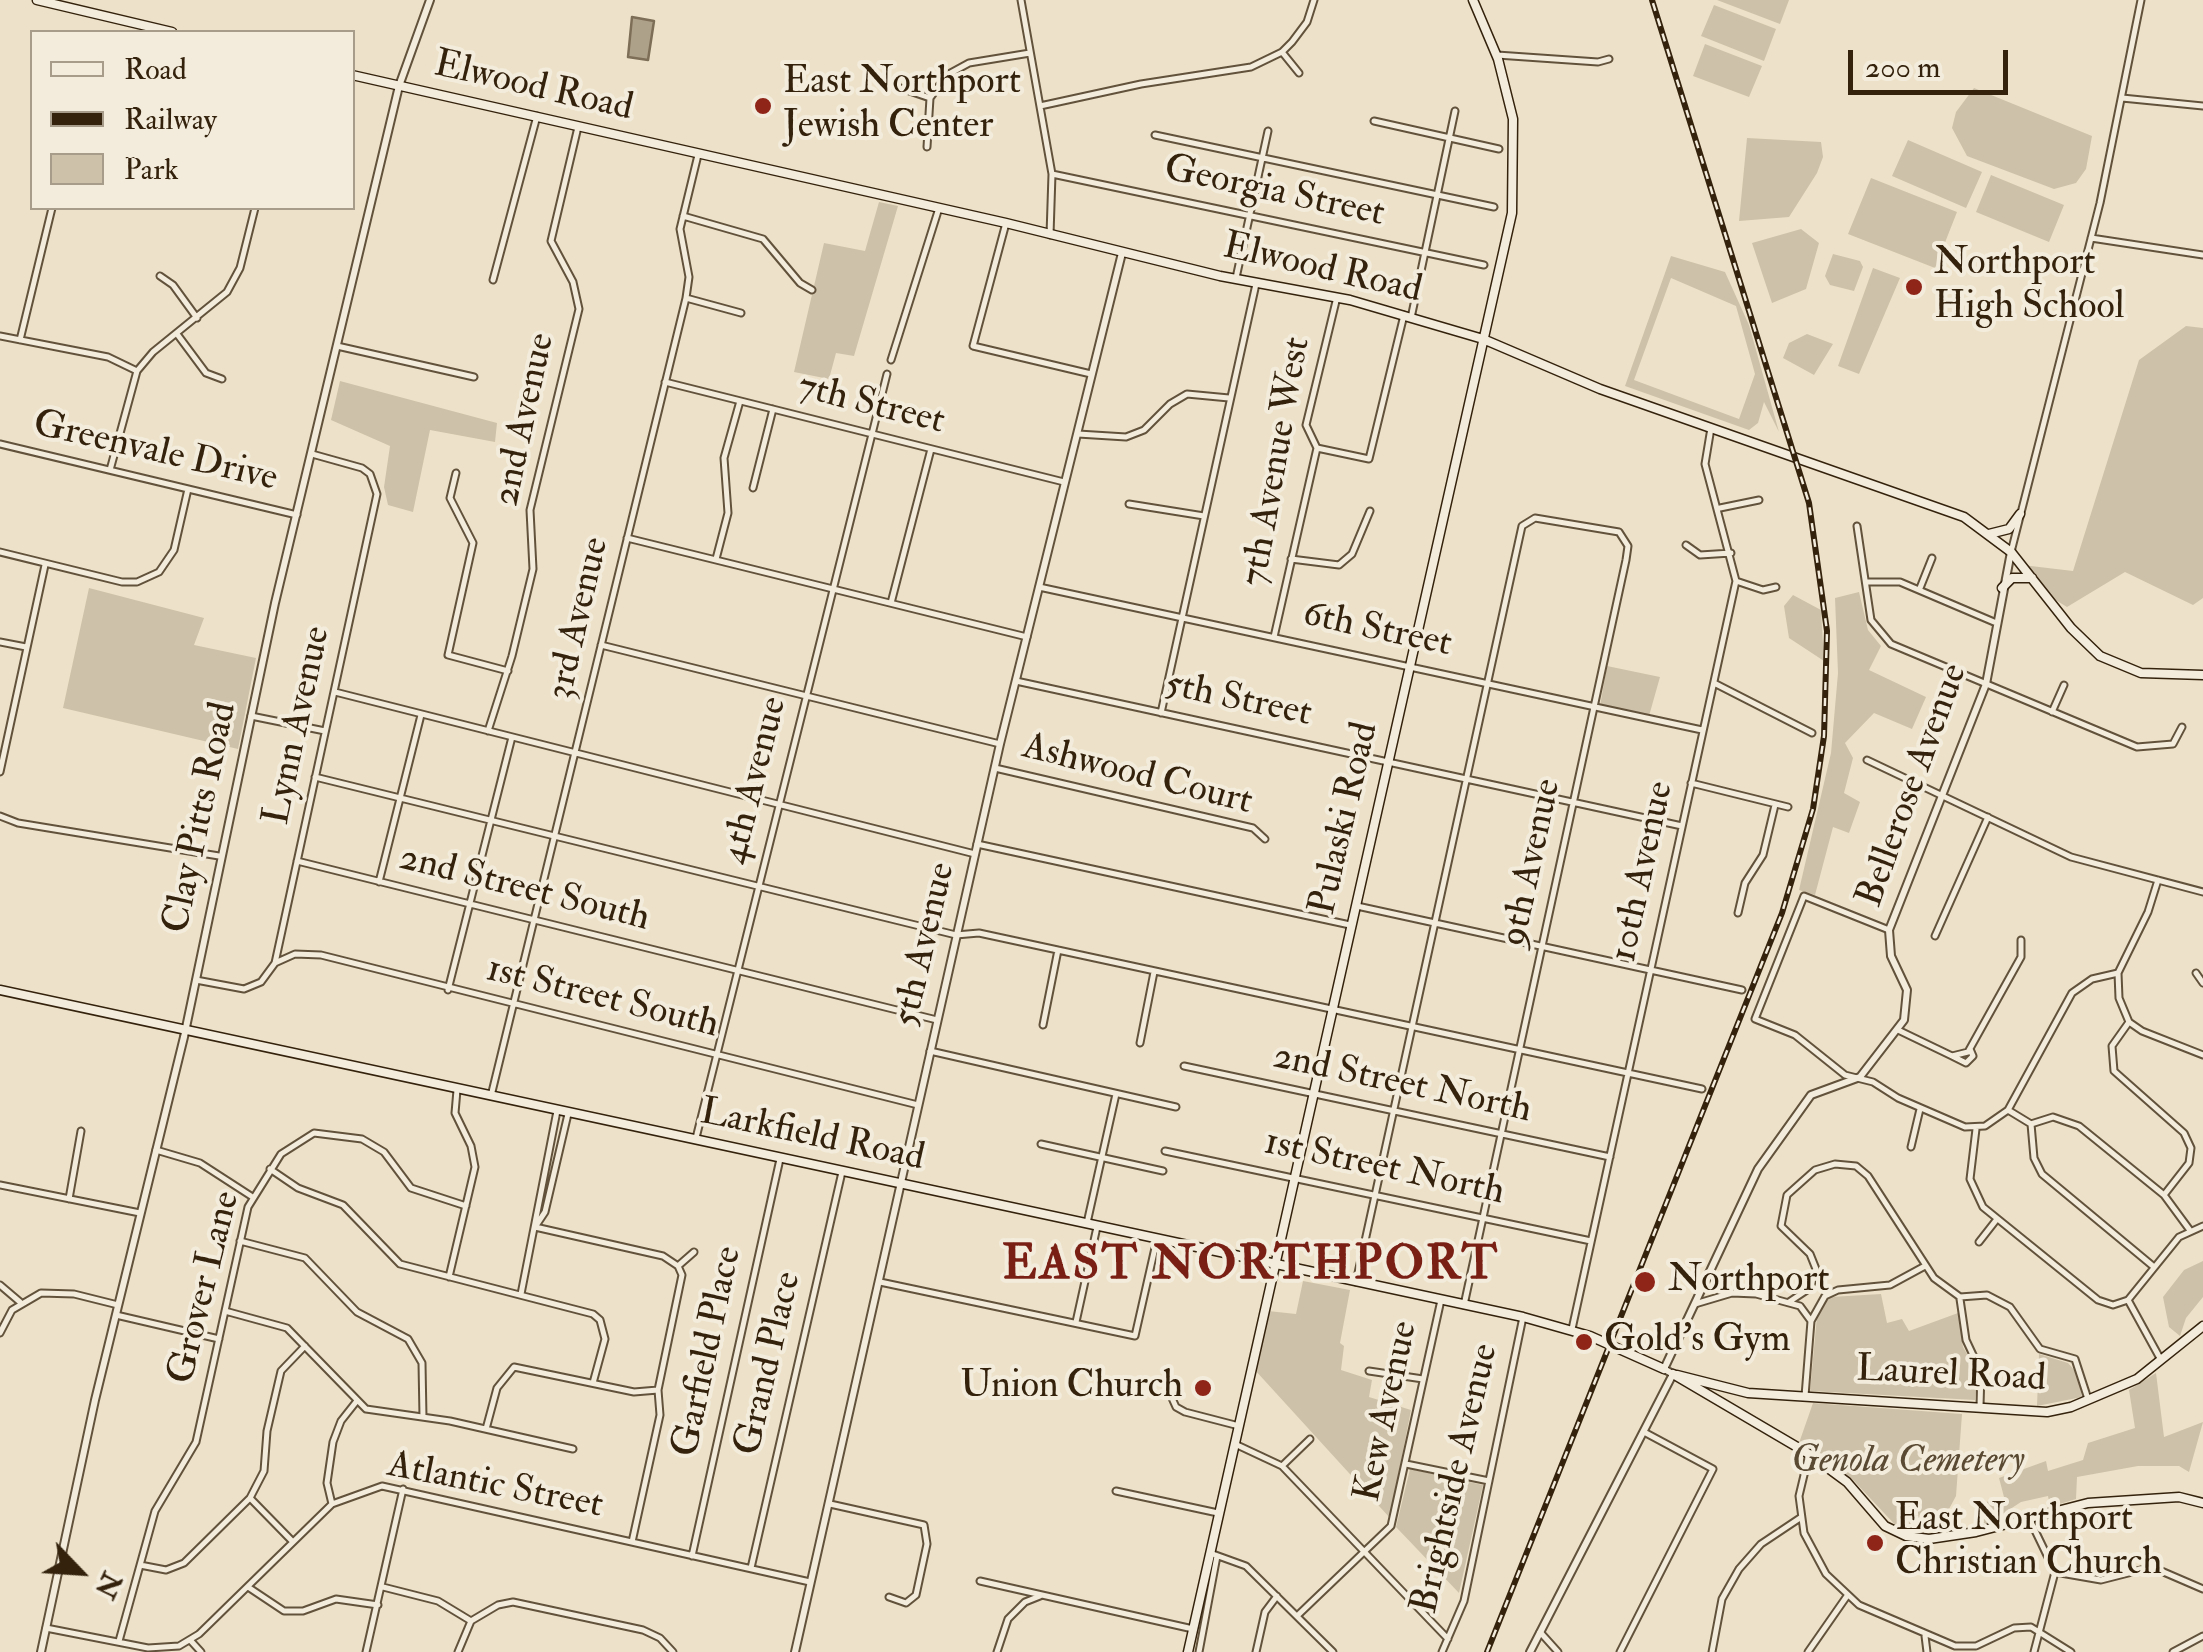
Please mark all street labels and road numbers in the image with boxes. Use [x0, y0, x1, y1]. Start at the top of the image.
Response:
street label: Elwood Road [429, 43, 637, 133]
street label: Georgia Street [1160, 147, 1388, 239]
street label: Elwood Road [1218, 225, 1426, 315]
street label: 2nd Avenue [485, 329, 567, 511]
street label: 7th Avenue West [1234, 334, 1322, 590]
street label: 7th Street [793, 366, 949, 446]
street label: Greenvale Drive [28, 403, 282, 503]
street label: 3rd Avenue [539, 533, 621, 705]
street label: 6th Street [1298, 593, 1456, 669]
street label: Lynn Avenue [256, 623, 342, 829]
street label: Bellerose Avenue [1849, 658, 1979, 914]
street label: 5th Street [1161, 663, 1315, 739]
street label: 4th Avenue [713, 693, 799, 869]
street label: Clay Pitts Road [155, 699, 249, 937]
street label: Pulaski Road [1302, 718, 1390, 920]
street label: Ashwood Court [1017, 725, 1257, 827]
street label: 9th Avenue [1493, 775, 1573, 951]
street label: 10th Avenue [1603, 778, 1685, 966]
street label: 2nd Street South [394, 837, 654, 943]
street label: 5th Avenue [885, 859, 967, 1031]
street label: 1st Street South [481, 948, 723, 1050]
street label: 2nd Street North [1269, 1035, 1535, 1135]
street label: Larkfield Road [696, 1091, 928, 1183]
street label: 1st Street North [1260, 1121, 1508, 1217]
street label: Grover Lane [160, 1187, 252, 1389]
street label: Garfield Place [664, 1243, 754, 1461]
street label: Grand Place [727, 1268, 813, 1460]
street label: Kew Avenue [1347, 1318, 1429, 1506]
street label: Brightside Avenue [1404, 1340, 1510, 1618]
street label: Laurel Road [1855, 1348, 2047, 1404]
street label: Atlantic Street [383, 1444, 607, 1530]

